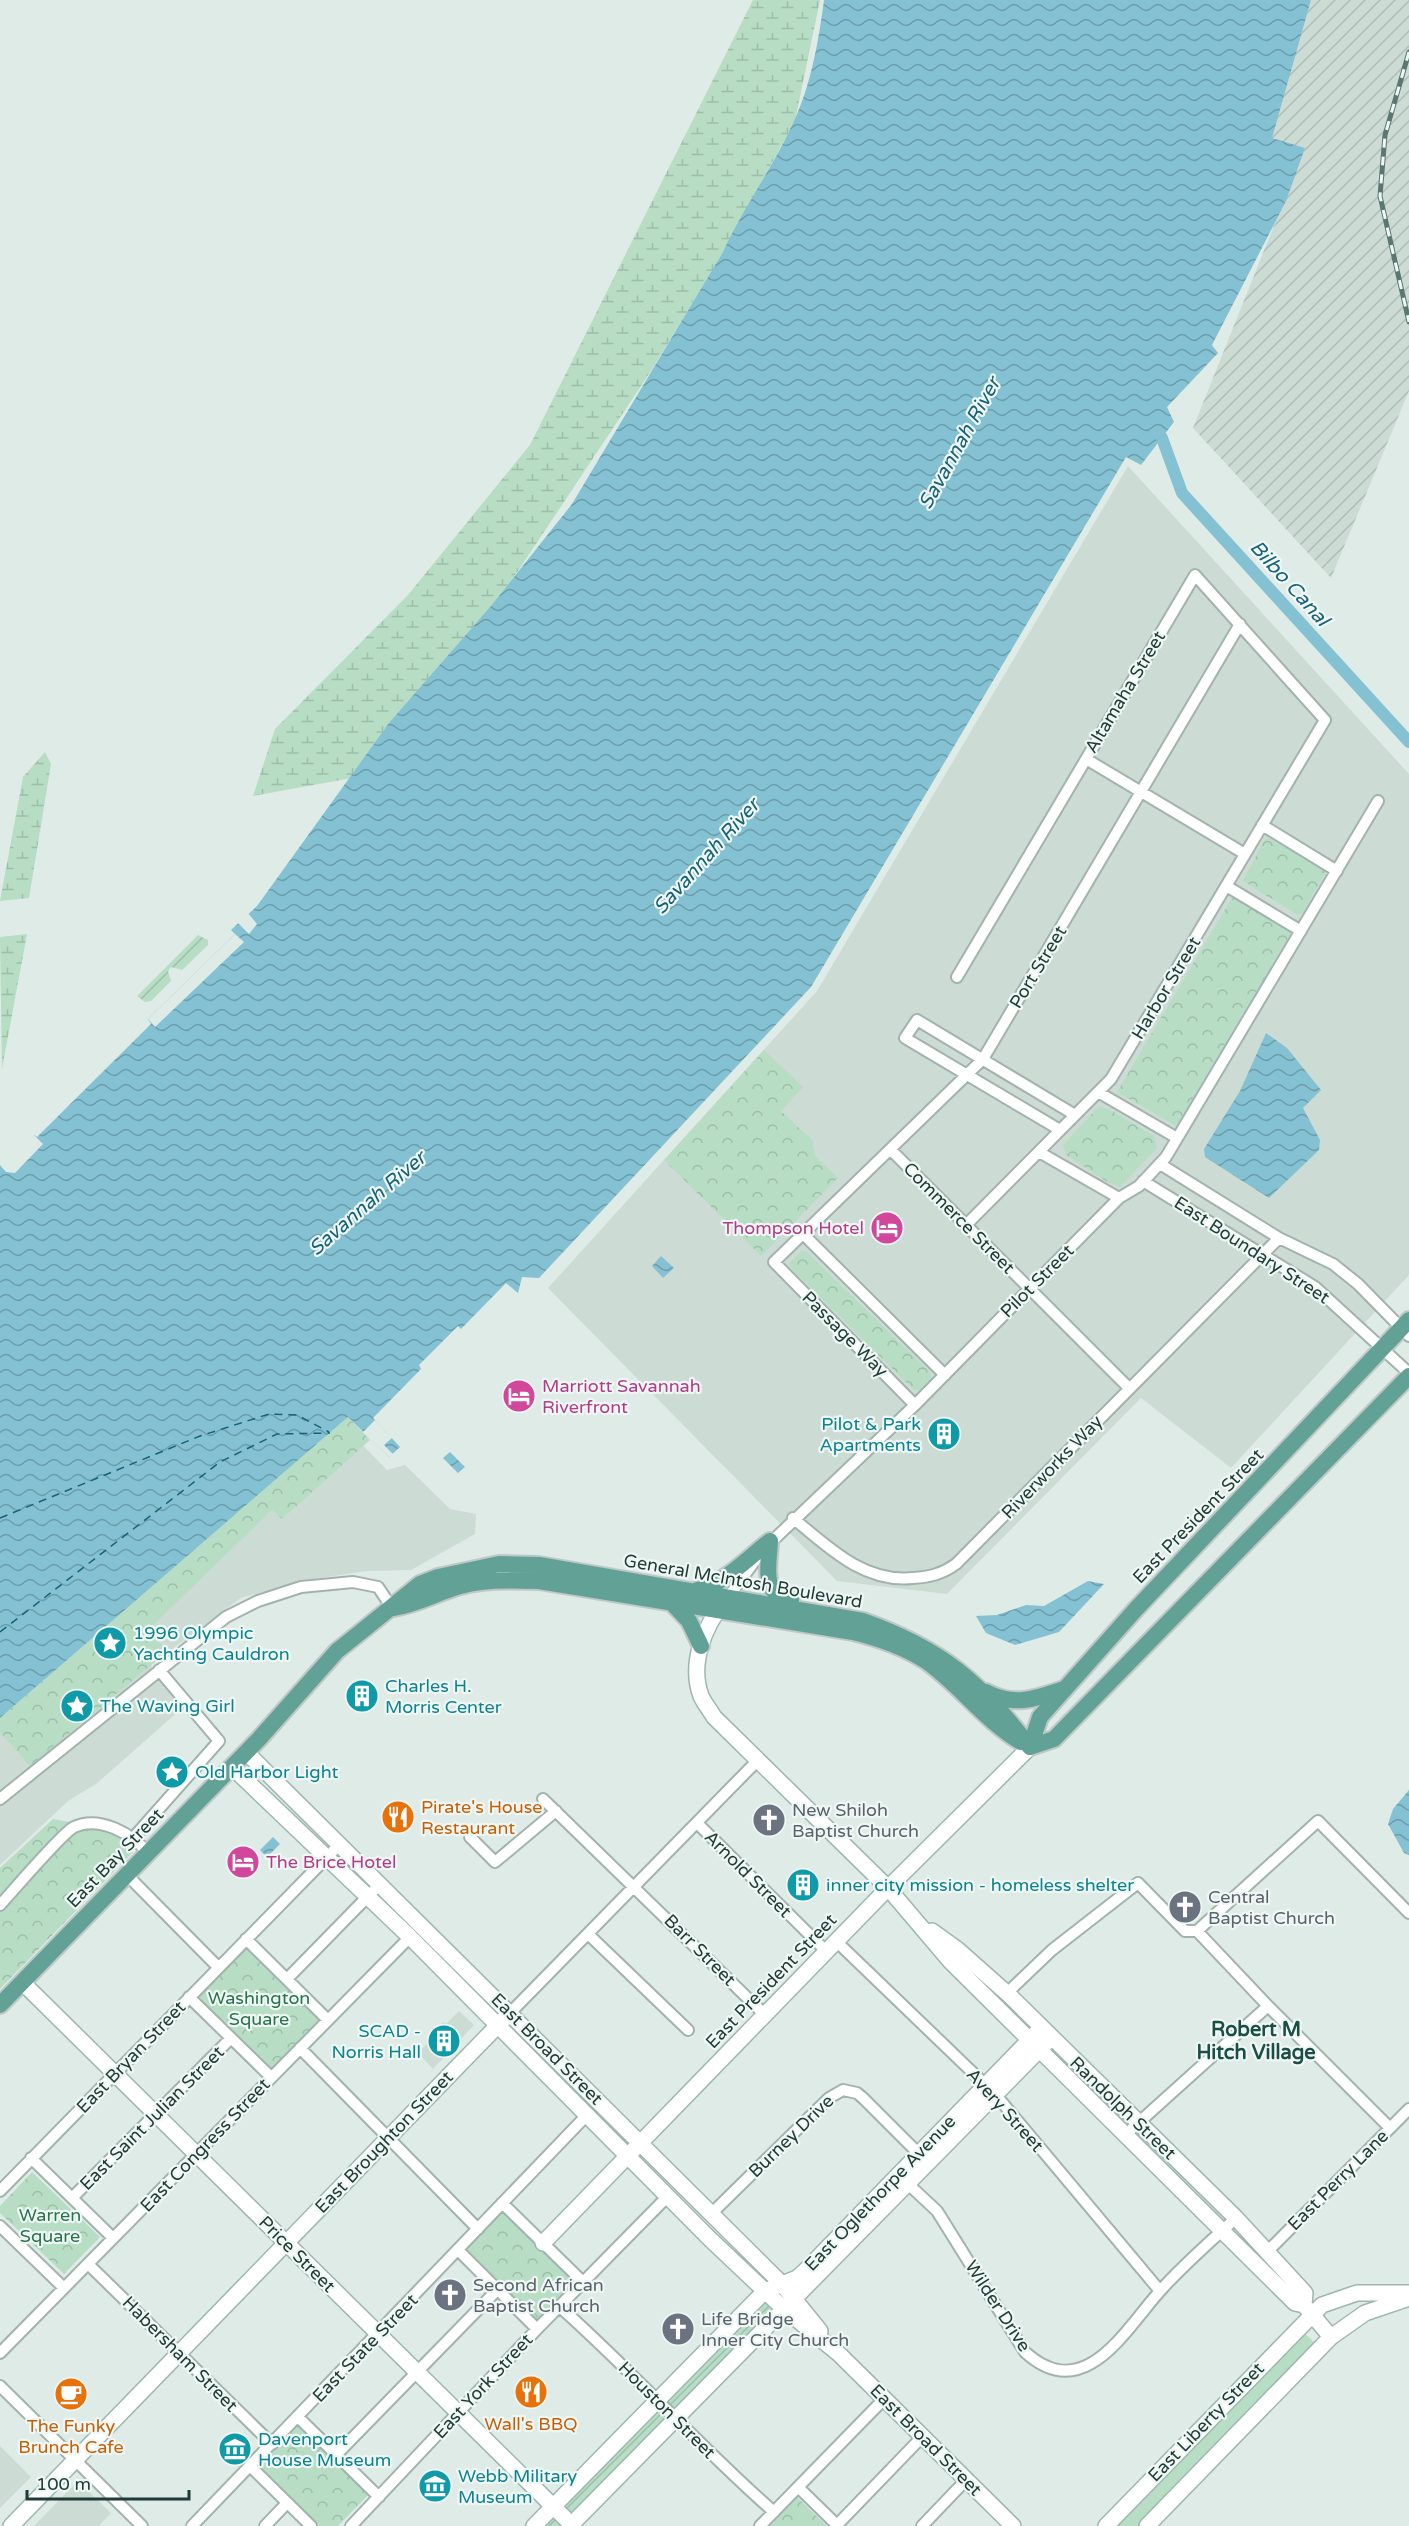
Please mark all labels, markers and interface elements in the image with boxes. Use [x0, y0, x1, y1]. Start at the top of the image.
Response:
water label: Savannah River [914, 371, 1007, 513]
water label: Bilbo Canal [1244, 536, 1335, 633]
street label: Altamaha Street [1080, 627, 1170, 757]
water label: Savannah River [649, 792, 766, 919]
street label: Port Street [1005, 922, 1071, 1012]
street label: Harbor Street [1127, 933, 1205, 1043]
water label: Savannah River [304, 1145, 433, 1261]
street label: Commerce Street [899, 1158, 1019, 1278]
street label: East Boundary Street [1170, 1191, 1334, 1309]
hotel icon: Thompson Hotel [869, 1210, 905, 1246]
place label: Thompson Hotel [723, 1217, 864, 1239]
street label: Pilot Street [996, 1240, 1078, 1322]
street label: Passage Way [797, 1286, 893, 1382]
place label: Marriott Savannah Riverfront [542, 1375, 701, 1418]
hotel icon: Marriott Savannah Riverfront [501, 1378, 537, 1414]
street label: Riverworks Way [997, 1410, 1107, 1524]
place label: Pilot & Park Apartments [819, 1413, 921, 1456]
building icon: Pilot & Park Apartments [926, 1416, 962, 1452]
street label: East President Street [1128, 1444, 1268, 1588]
street label: General McIntosh Boulevard [622, 1549, 864, 1613]
place label: 1996 Olympic Yachting Cauldron [133, 1622, 290, 1665]
place icon: 1996 Olympic Yachting Cauldron [92, 1625, 128, 1661]
place label: Charles H. Morris Center [385, 1675, 502, 1718]
building icon: Charles H. Morris Center [344, 1678, 380, 1714]
place icon: The Waving Girl [59, 1688, 95, 1724]
place label: The Waving Girl [100, 1695, 235, 1717]
place icon: Old Harbor Light [154, 1754, 190, 1790]
place label: Old Harbor Light [195, 1761, 338, 1783]
place label: Pirate's House Restaurant [421, 1796, 543, 1839]
restaurant icon: Pirate's House Restaurant [380, 1799, 416, 1835]
place label: New Shiloh Baptist Church [792, 1799, 919, 1842]
church icon: New Shiloh Baptist Church [751, 1802, 787, 1838]
street label: East Bay Street [62, 1804, 168, 1912]
street label: Arnold Street [700, 1826, 796, 1922]
hotel icon: The Brice Hotel [225, 1844, 261, 1880]
place label: The Brice Hotel [266, 1851, 396, 1873]
building icon: inner city mission - homeless shelter [785, 1867, 821, 1903]
place label: inner city mission - homeless shelter [826, 1874, 1134, 1896]
place label: Central Baptist Church [1208, 1886, 1335, 1929]
church icon: Central Baptist Church [1167, 1889, 1203, 1925]
street label: East President Street [701, 1909, 841, 2053]
street label: Barr Street [660, 1910, 741, 1991]
park label: Washington Square [208, 1987, 310, 2030]
street label: East Broad Street [486, 1988, 608, 2110]
street label: East Bryan Street [72, 1996, 190, 2118]
district label: Robert M Hitch Village [1196, 2018, 1316, 2065]
place label: SCAD - Norris Hall [332, 2020, 421, 2063]
building icon: SCAD - Norris Hall [426, 2023, 462, 2059]
street label: East Saint Julian Street [75, 2041, 229, 2195]
street label: Randolph Street [1065, 2052, 1181, 2164]
street label: Avery Street [962, 2064, 1048, 2156]
street label: East Broughton Street [310, 2066, 458, 2218]
street label: East Congress Street [136, 2074, 275, 2216]
street label: Burney Drive [744, 2090, 838, 2182]
street label: East Oglethorpe Avenue [800, 2110, 960, 2276]
street label: East Perry Lane [1283, 2125, 1393, 2235]
park label: Warren Square [19, 2204, 81, 2247]
street label: Price Street [254, 2211, 340, 2297]
street label: Wilder Drive [960, 2256, 1036, 2356]
place label: Second African Baptist Church [473, 2274, 604, 2317]
church icon: Second African Baptist Church [432, 2277, 468, 2313]
street label: East State Street [308, 2289, 422, 2407]
street label: Habersham Street [118, 2292, 242, 2416]
place label: Life Bridge Inner City Church [701, 2308, 849, 2351]
church icon: Life Bridge Inner City Church [660, 2311, 696, 2347]
street label: East York Street [429, 2329, 537, 2443]
street label: Houston Street [614, 2357, 720, 2463]
street label: East Liberty Street [1143, 2358, 1269, 2486]
restaurant icon: Wall's BBQ [513, 2374, 549, 2410]
cafe icon: The Funky Brunch Cafe [53, 2376, 89, 2412]
street label: East Broad Street [865, 2379, 987, 2501]
place label: Wall's BBQ [484, 2413, 578, 2435]
place label: The Funky Brunch Cafe [18, 2415, 124, 2458]
place label: Davenport House Museum [258, 2428, 391, 2471]
museum icon: Davenport House Museum [217, 2431, 253, 2467]
scale bar [27, 2463, 189, 2501]
place label: Webb Military Museum [458, 2465, 578, 2508]
museum icon: Webb Military Museum [417, 2468, 453, 2504]
text: 100 m [36, 2473, 91, 2495]

